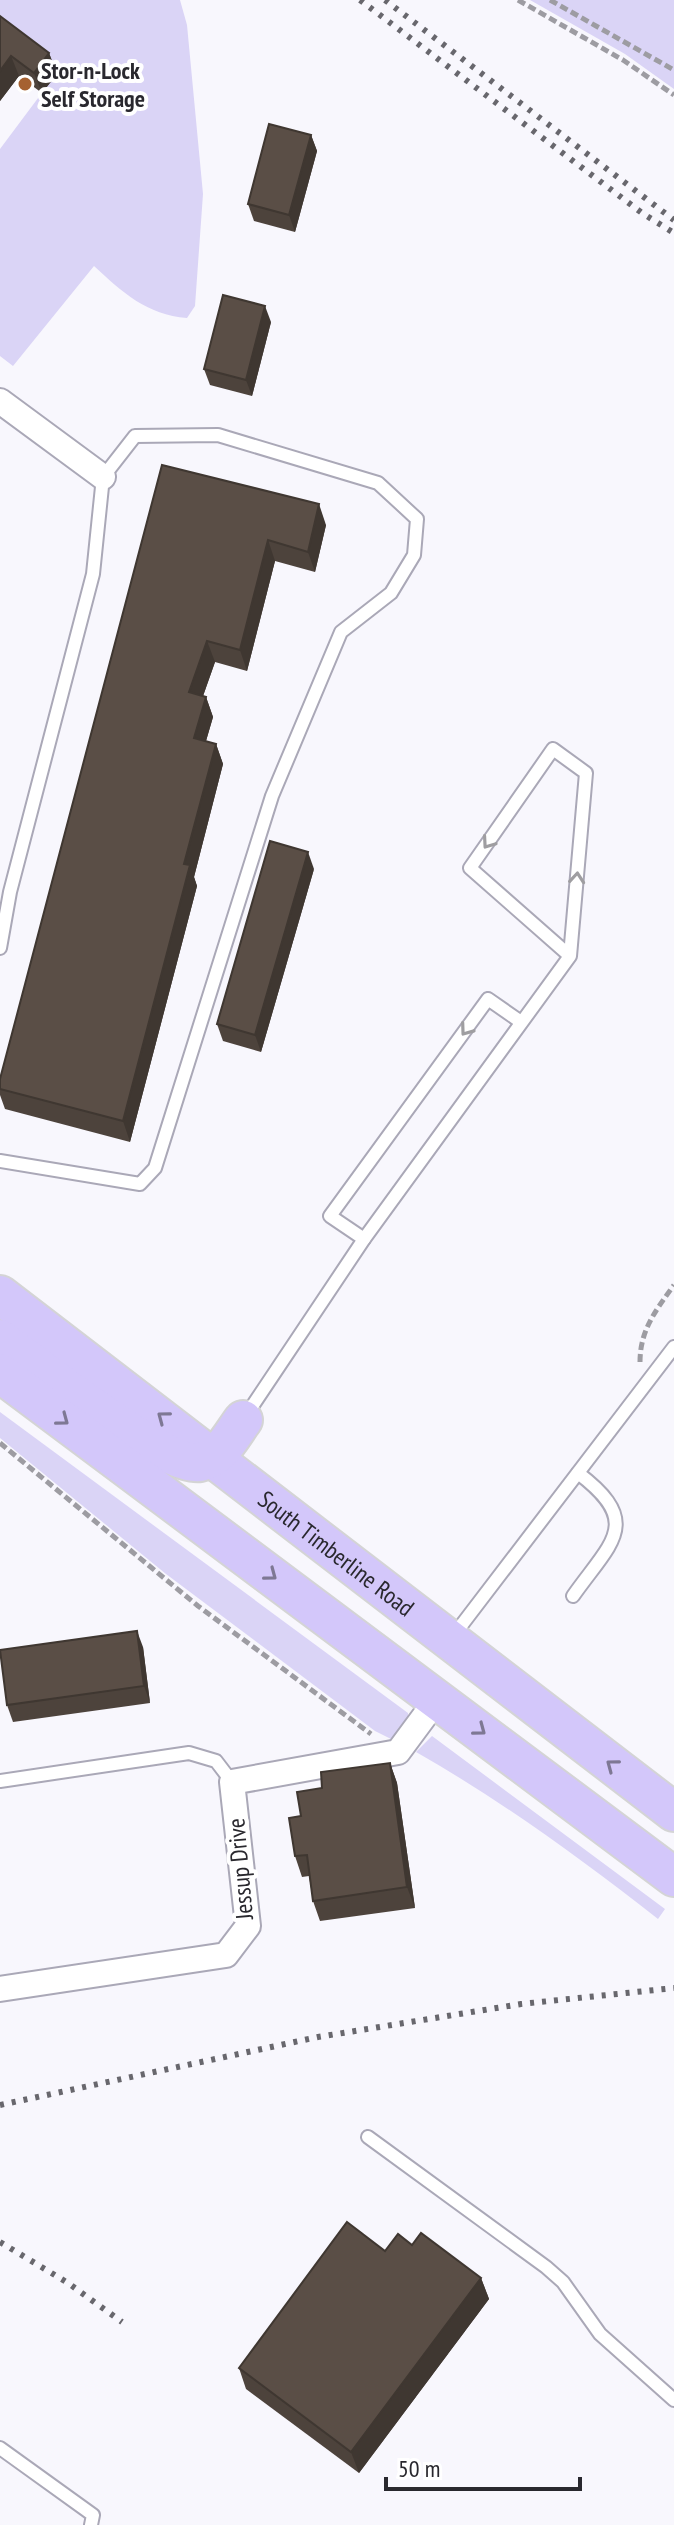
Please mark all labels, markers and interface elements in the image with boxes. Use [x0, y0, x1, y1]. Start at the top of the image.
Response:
place label: Stor-n-Lock Self Storage [41, 55, 145, 114]
marker: Stor-n-Lock Self Storage [16, 75, 34, 93]
one-way arrow [483, 834, 498, 848]
one-way arrow [568, 871, 585, 884]
one-way arrow [461, 1021, 476, 1035]
one-way arrow [54, 1410, 68, 1424]
one-way arrow [157, 1413, 172, 1427]
street label: South Timberline Road [252, 1483, 421, 1623]
one-way arrow [263, 1565, 277, 1579]
one-way arrow [471, 1721, 486, 1735]
one-way arrow [606, 1761, 621, 1775]
street label: Jessup Drive [220, 1817, 260, 1922]
scale bar [386, 2441, 580, 2491]
text: 50 m [398, 2453, 440, 2484]

